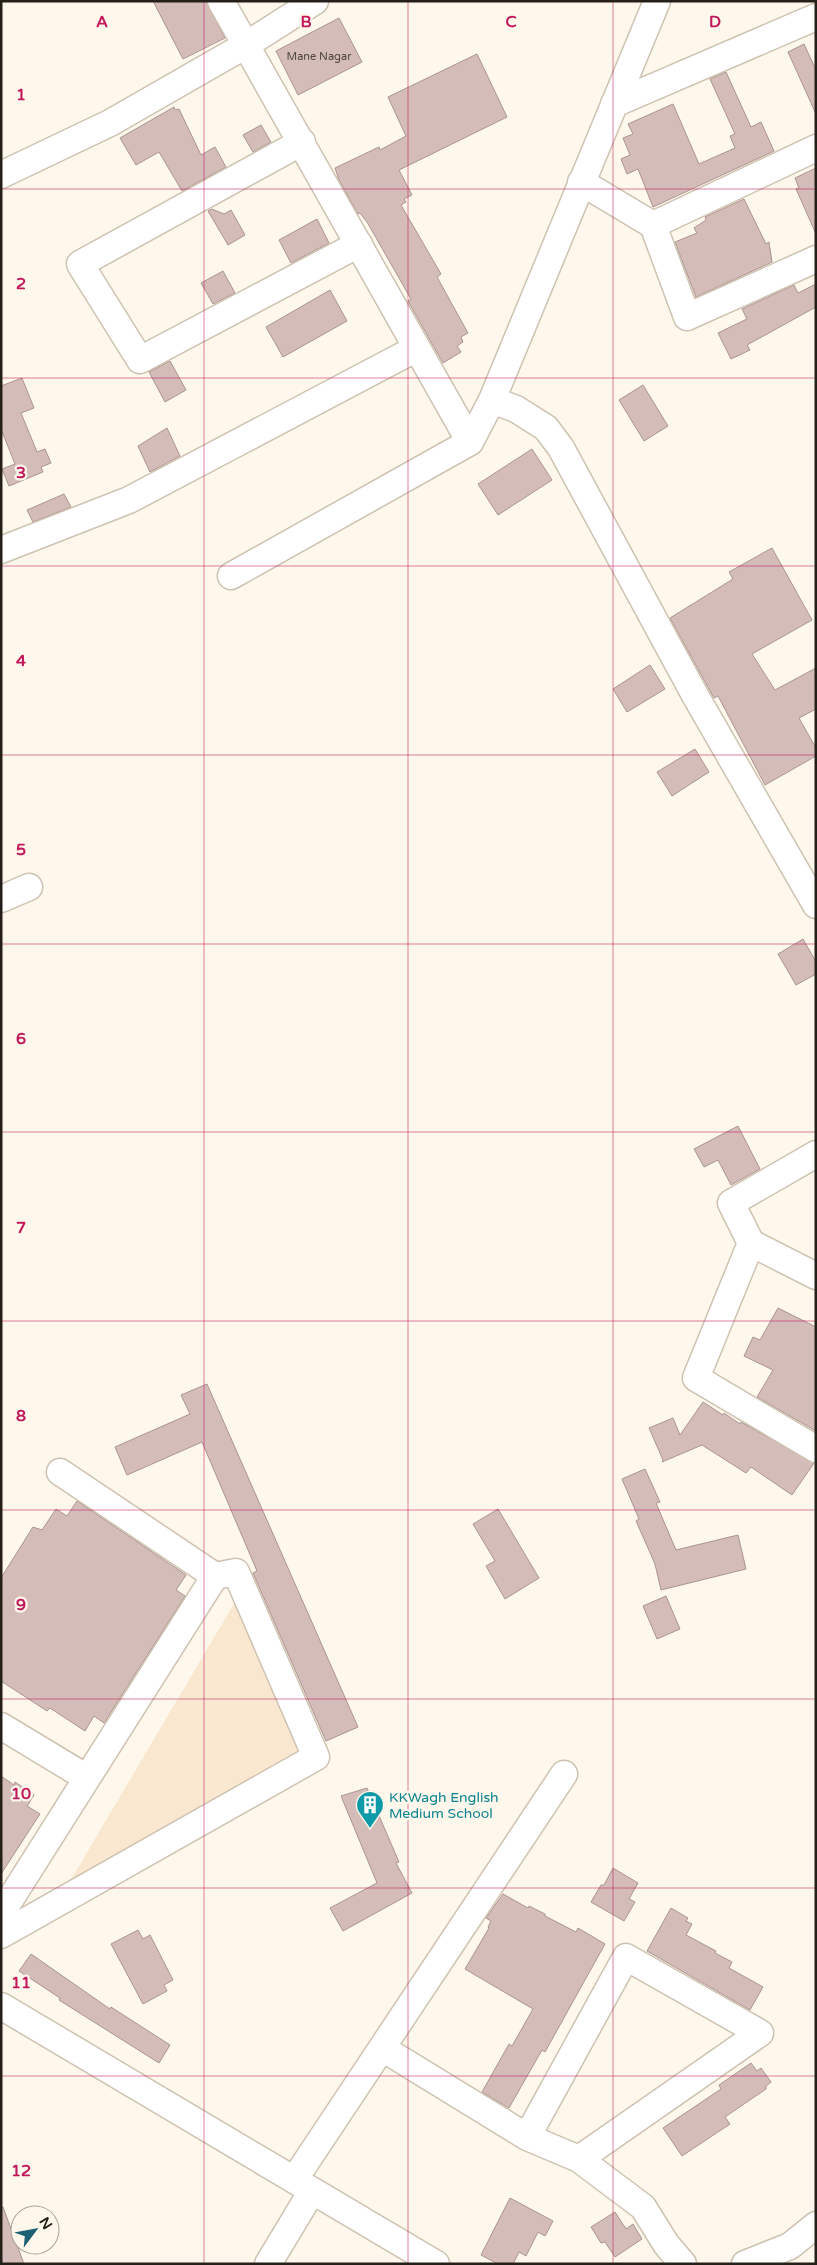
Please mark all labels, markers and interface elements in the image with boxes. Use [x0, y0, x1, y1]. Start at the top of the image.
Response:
text: A [96, 12, 108, 32]
text: B [300, 12, 312, 32]
text: C [505, 12, 517, 32]
text: D [709, 12, 721, 32]
house number: Mane Nagar [287, 50, 352, 63]
text: 1 [16, 85, 26, 105]
text: 2 [16, 274, 26, 294]
text: 3 [16, 463, 26, 483]
text: 4 [16, 651, 26, 671]
text: 5 [16, 840, 26, 860]
text: 6 [16, 1029, 26, 1049]
text: 7 [16, 1218, 26, 1238]
text: 8 [16, 1406, 26, 1426]
text: 9 [16, 1595, 26, 1615]
text: 10 [11, 1784, 31, 1804]
place label: KKWagh English Medium School [389, 1789, 499, 1822]
building icon: KKWagh English Medium School [355, 1790, 385, 1829]
text: 11 [11, 1973, 31, 1993]
text: 12 [11, 2161, 31, 2181]
north arrow [10, 2205, 60, 2255]
text: N [35, 2214, 56, 2233]

